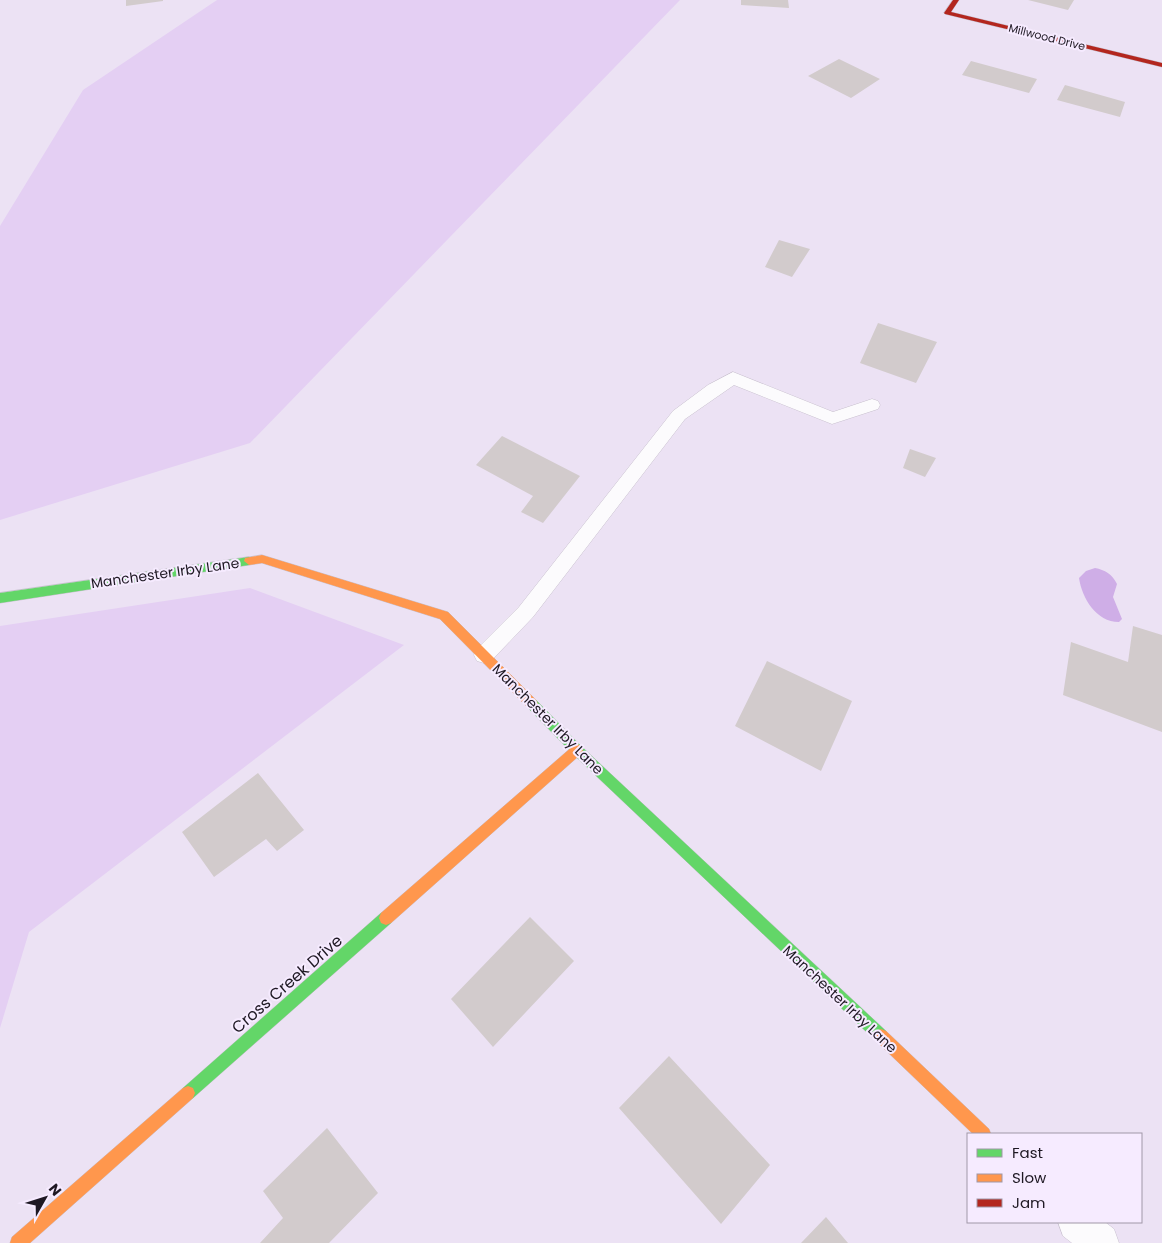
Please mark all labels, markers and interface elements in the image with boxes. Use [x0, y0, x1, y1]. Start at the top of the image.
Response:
street label: Millwood Drive [1007, 20, 1087, 54]
street label: Manchester Irby Lane [90, 553, 241, 593]
street label: Manchester Irby Lane [488, 659, 608, 779]
street label: Cross Creek Drive [227, 929, 348, 1039]
street label: Manchester Irby Lane [778, 941, 902, 1058]
legend [967, 1133, 1142, 1223]
text: Fast [1012, 1142, 1043, 1163]
text: Slow [1012, 1167, 1047, 1188]
north arrow [20, 1173, 70, 1223]
text: N [44, 1179, 66, 1200]
text: Jam [1012, 1192, 1046, 1213]

